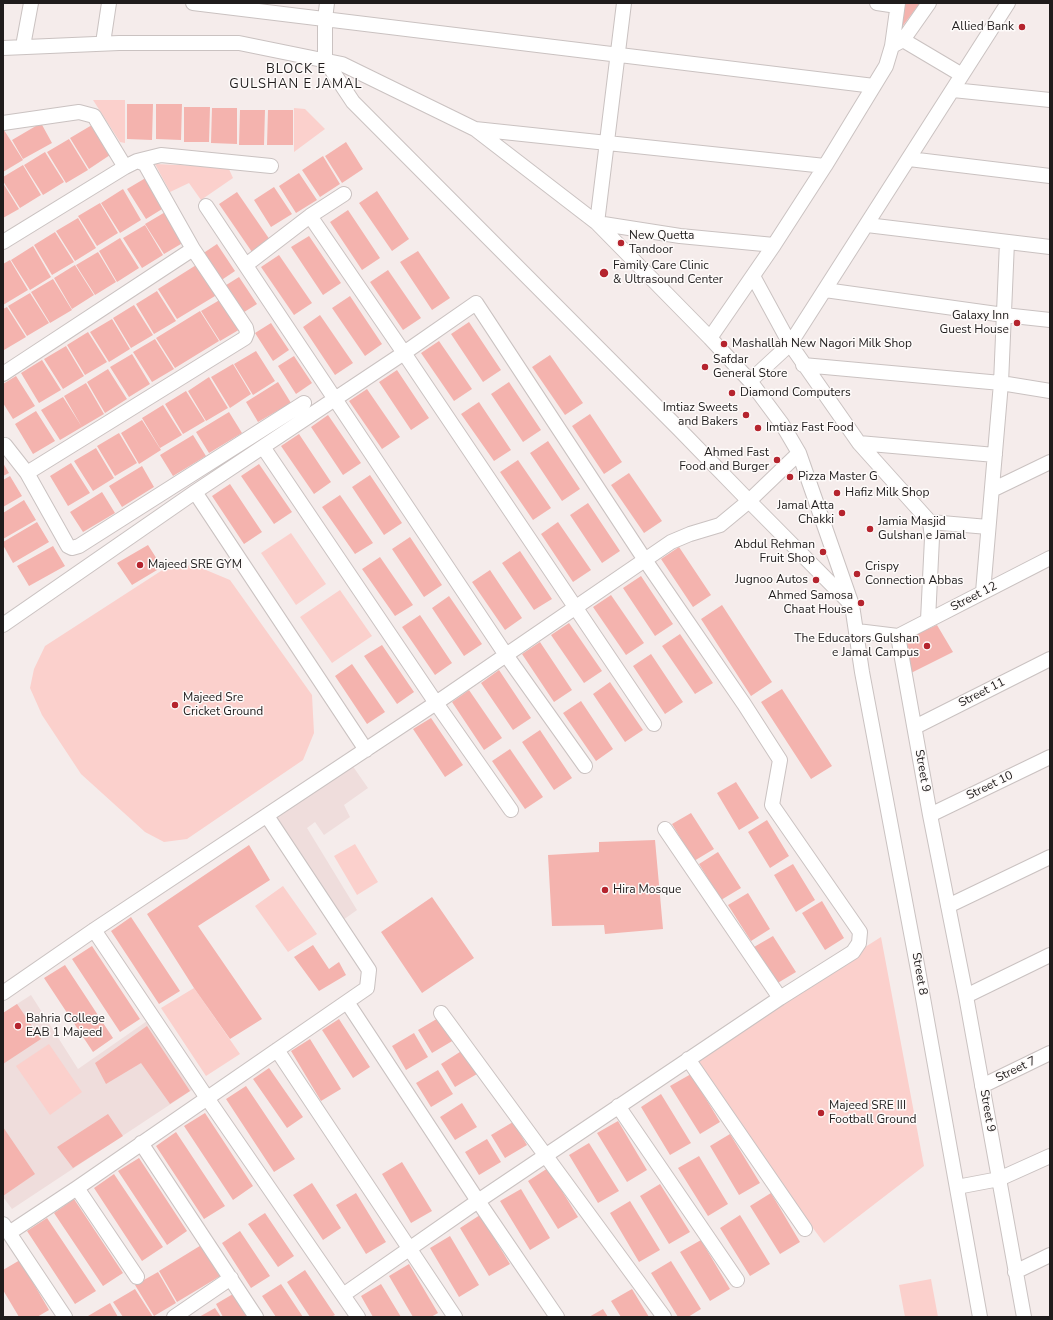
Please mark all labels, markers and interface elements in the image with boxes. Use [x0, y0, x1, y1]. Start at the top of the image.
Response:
place label: Allied Bank [952, 20, 1014, 34]
marker: Allied Bank [1017, 22, 1027, 32]
district label: BLOCK E GULSHAN E JAMAL [229, 62, 363, 93]
place label: New Quetta Tandoor [629, 229, 694, 257]
marker: New Quetta Tandoor [616, 238, 626, 248]
place label: Family Care Clinic & Ultrasound Center [613, 259, 723, 287]
marker: Family Care Clinic & Ultrasound Center [598, 267, 610, 279]
place label: Galaxy Inn Guest House [939, 309, 1009, 337]
marker: Galaxy Inn Guest House [1012, 318, 1022, 328]
place label: Mashallah New Nagori Milk Shop [732, 337, 912, 351]
marker: Mashallah New Nagori Milk Shop [719, 339, 729, 349]
place label: Safdar General Store [713, 353, 787, 381]
marker: Safdar General Store [700, 362, 710, 372]
place label: Diamond Computers [740, 386, 851, 400]
marker: Diamond Computers [727, 388, 737, 398]
place label: Imtiaz Sweets and Bakers [663, 401, 738, 429]
marker: Imtiaz Sweets and Bakers [741, 410, 751, 420]
place label: Imtiaz Fast Food [766, 421, 854, 435]
marker: Imtiaz Fast Food [753, 423, 763, 433]
place label: Ahmed Fast Food and Burger [679, 446, 769, 474]
marker: Ahmed Fast Food and Burger [772, 455, 782, 465]
place label: Pizza Master G [798, 470, 878, 484]
marker: Pizza Master G [785, 472, 795, 482]
place label: Hafiz Milk Shop [845, 486, 929, 500]
marker: Hafiz Milk Shop [832, 488, 842, 498]
place label: Jamal Atta Chakki [777, 499, 834, 527]
marker: Jamal Atta Chakki [837, 508, 847, 518]
place label: Jamia Masjid Gulshan e Jamal [878, 515, 966, 543]
marker: Jamia Masjid Gulshan e Jamal [865, 524, 875, 534]
place label: Abdul Rehman Fruit Shop [734, 538, 815, 566]
marker: Abdul Rehman Fruit Shop [818, 547, 828, 557]
place label: Majeed SRE GYM [148, 558, 242, 572]
marker: Majeed SRE GYM [135, 560, 145, 570]
place label: Crispy Connection Abbas [865, 560, 963, 588]
marker: Crispy Connection Abbas [852, 569, 862, 579]
place label: Jugnoo Autos [735, 573, 808, 587]
marker: Jugnoo Autos [811, 575, 821, 585]
street label: Street 12 [948, 579, 1000, 615]
place label: Ahmed Samosa Chaat House [768, 589, 853, 617]
marker: Ahmed Samosa Chaat House [856, 598, 866, 608]
place label: The Educators Gulshan e Jamal Campus [794, 632, 919, 660]
marker: The Educators Gulshan e Jamal Campus [922, 641, 932, 651]
street label: Street 11 [956, 675, 1008, 711]
place label: Majeed Sre Cricket Ground [183, 691, 263, 719]
marker: Majeed Sre Cricket Ground [170, 700, 180, 710]
street label: Street 9 [911, 749, 933, 793]
street label: Street 10 [964, 769, 1016, 803]
place label: Hira Mosque [613, 883, 681, 897]
marker: Hira Mosque [600, 885, 610, 895]
street label: Street 8 [908, 952, 930, 996]
place label: Bahria College EAB 1 Majeed [26, 1012, 105, 1040]
marker: Bahria College EAB 1 Majeed [13, 1021, 23, 1031]
street label: Street 7 [994, 1054, 1038, 1086]
street label: Street 9 [976, 1089, 998, 1133]
place label: Majeed SRE III Football Ground [829, 1099, 917, 1127]
marker: Majeed SRE III Football Ground [816, 1108, 826, 1118]

